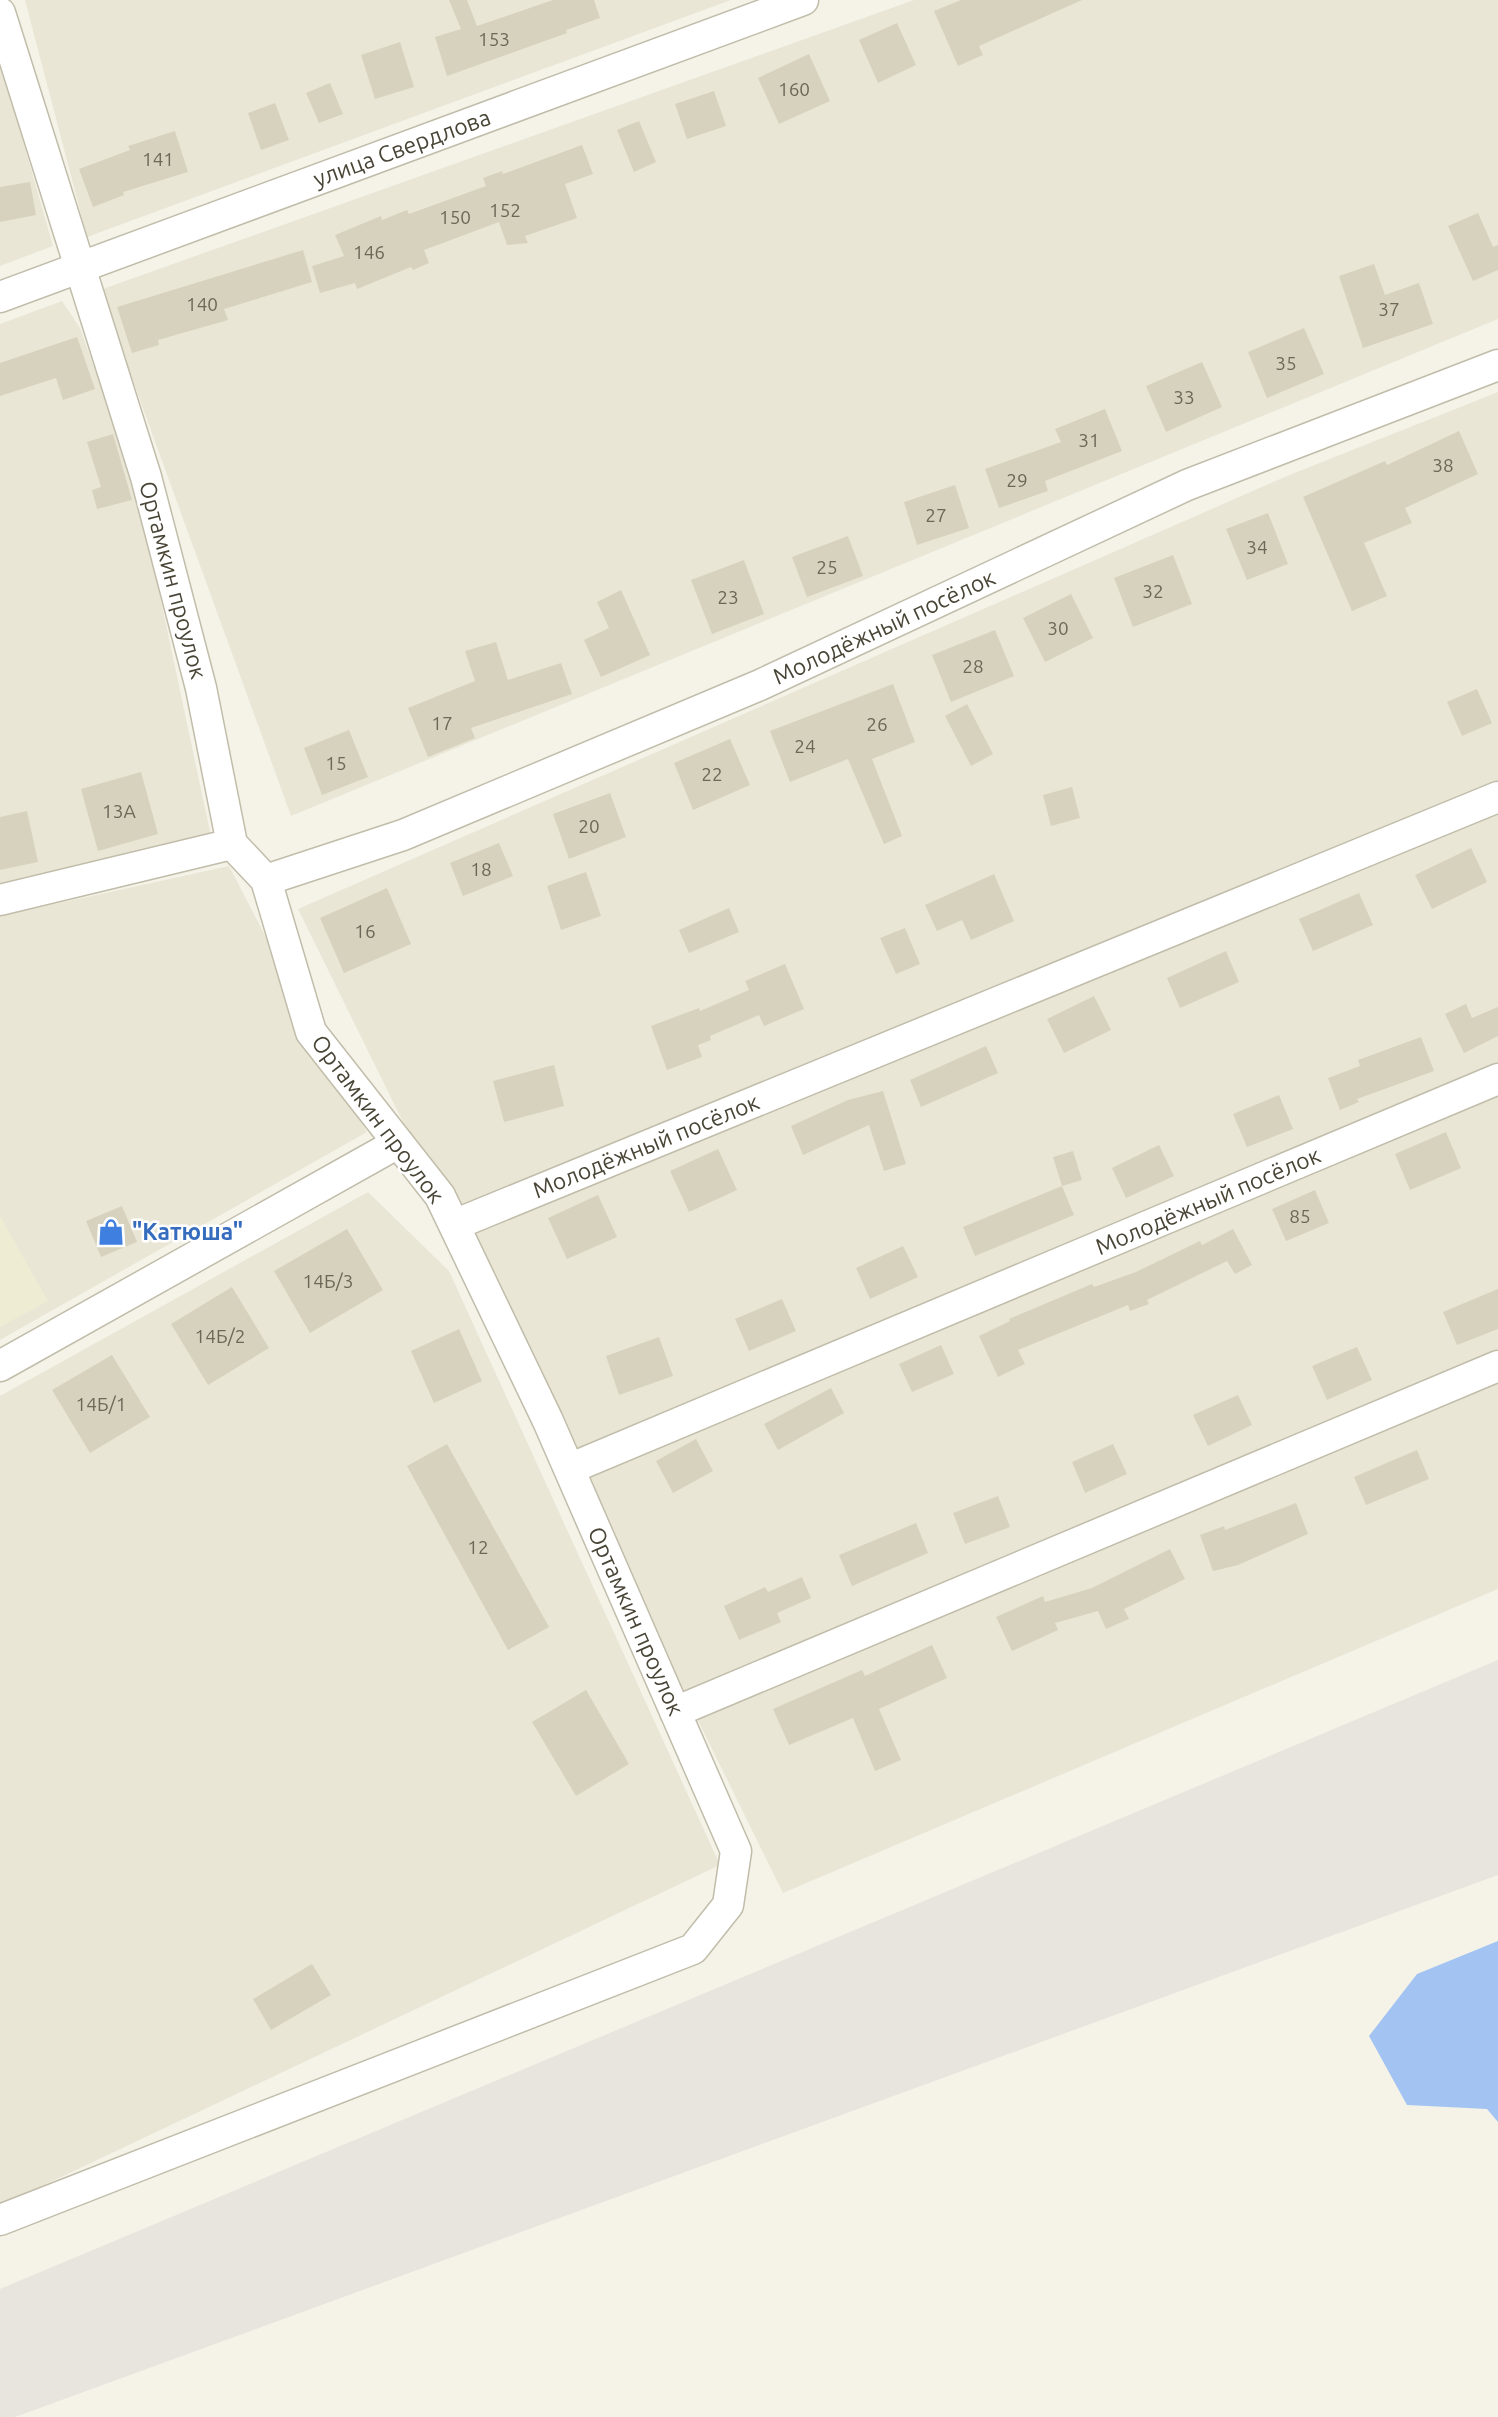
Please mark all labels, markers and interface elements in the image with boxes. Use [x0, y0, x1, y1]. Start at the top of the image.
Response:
house number: 153 [478, 28, 510, 50]
house number: 160 [778, 78, 810, 100]
street label: улица Свердлова [310, 104, 494, 191]
house number: 141 [142, 148, 174, 170]
house number: 152 [489, 199, 521, 221]
house number: 150 [439, 206, 471, 228]
house number: 146 [353, 241, 385, 263]
house number: 140 [186, 293, 218, 315]
house number: 37 [1378, 298, 1400, 320]
house number: 35 [1275, 352, 1297, 374]
house number: 33 [1173, 386, 1195, 408]
house number: 31 [1078, 429, 1100, 451]
house number: 38 [1432, 454, 1454, 476]
house number: 29 [1006, 469, 1028, 491]
street label: Ортамкин проулок [135, 478, 212, 682]
house number: 27 [925, 504, 947, 526]
house number: 34 [1246, 536, 1268, 558]
house number: 25 [816, 556, 838, 578]
street label: Молодёжный посёлок [769, 564, 999, 689]
house number: 32 [1142, 580, 1164, 602]
house number: 23 [717, 586, 739, 608]
house number: 30 [1047, 617, 1069, 639]
house number: 28 [962, 655, 984, 677]
house number: 17 [431, 712, 453, 734]
house number: 26 [866, 713, 888, 735]
house number: 24 [794, 735, 816, 757]
house number: 15 [325, 752, 347, 774]
house number: 22 [701, 763, 723, 785]
house number: 13А [102, 800, 137, 822]
house number: 20 [578, 815, 600, 837]
house number: 18 [470, 858, 492, 880]
house number: 16 [354, 920, 376, 942]
street label: Ортамкин проулок [307, 1030, 450, 1208]
street label: Молодёжный посёлок [529, 1089, 763, 1202]
street label: Молодёжный посёлок [1092, 1142, 1324, 1259]
house number: 85 [1289, 1205, 1311, 1227]
shop icon: "Катюша" [96, 1217, 126, 1247]
place label: "Катюша" [132, 1219, 243, 1244]
house number: 14Б/3 [303, 1270, 353, 1292]
house number: 14Б/2 [195, 1325, 245, 1347]
house number: 14Б/1 [76, 1393, 126, 1415]
street label: Ортамкин проулок [584, 1523, 689, 1719]
house number: 12 [467, 1536, 489, 1558]

